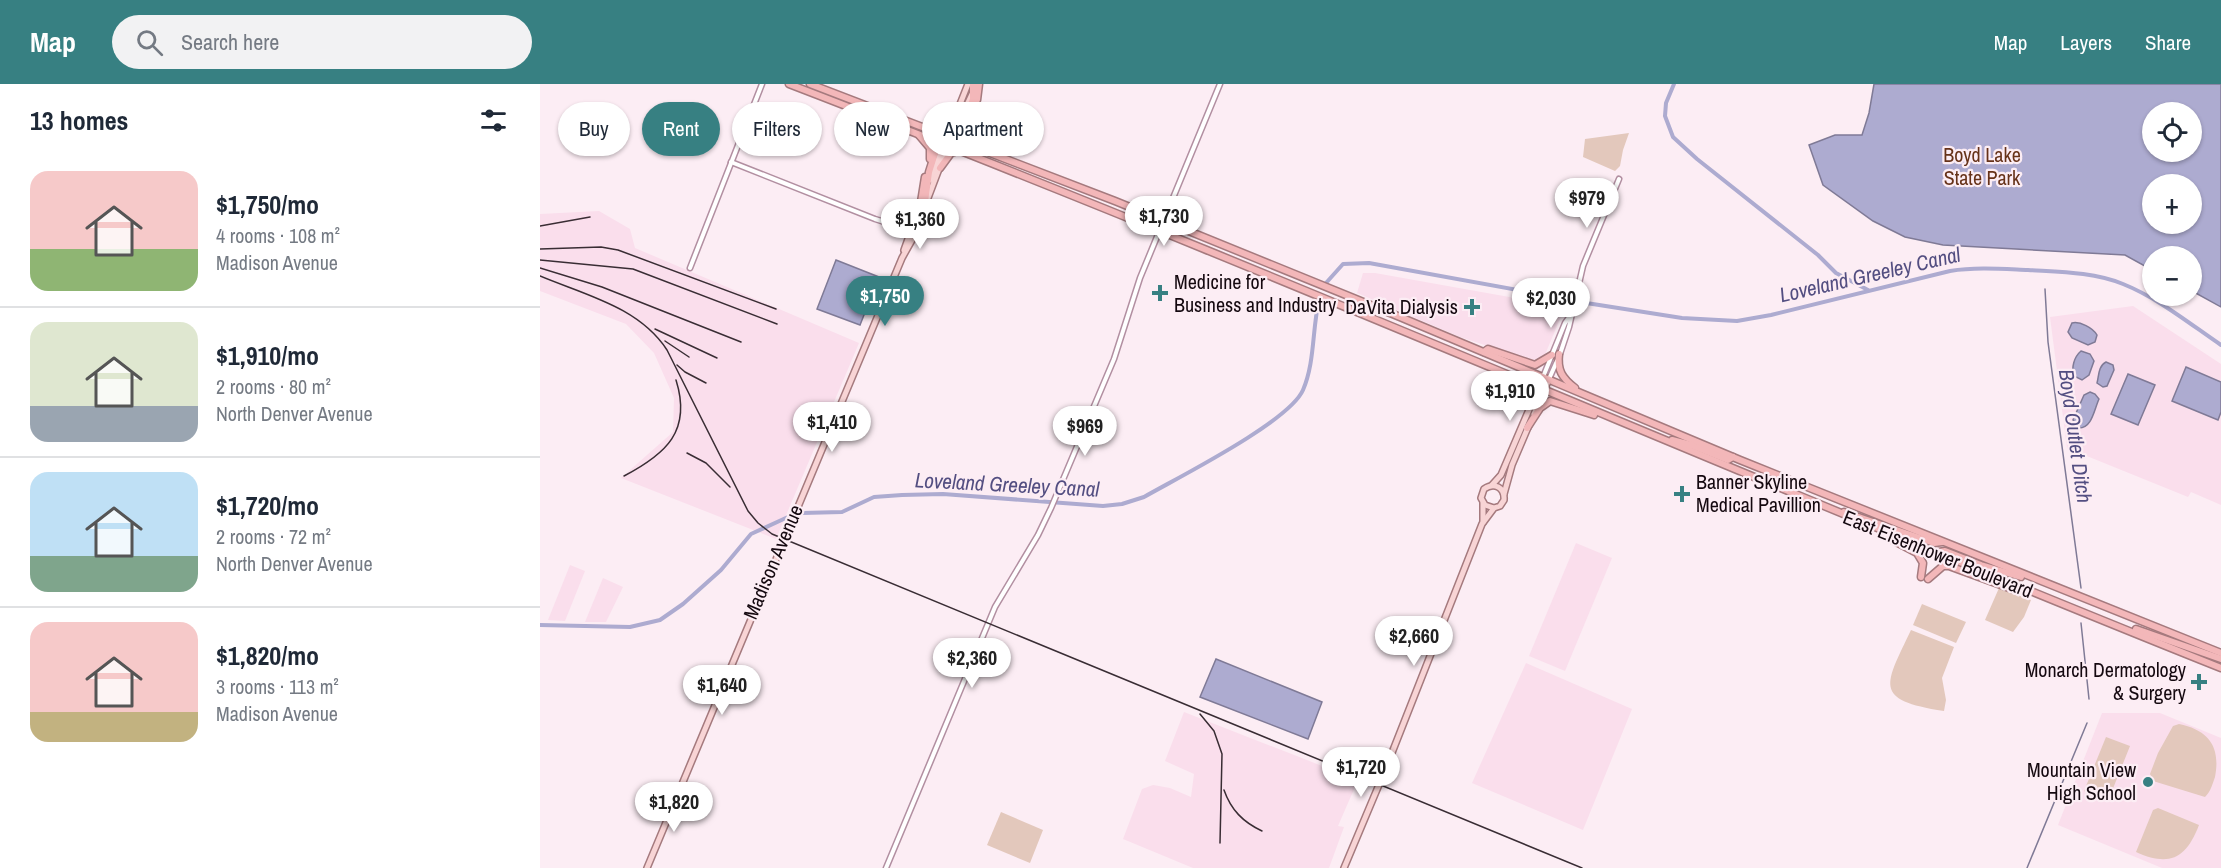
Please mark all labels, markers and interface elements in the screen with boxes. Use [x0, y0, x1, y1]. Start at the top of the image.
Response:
search box [112, 15, 532, 69]
text: Map [30, 23, 76, 61]
icon: search [133, 26, 166, 59]
text: Search here [181, 27, 279, 57]
text: Map [1994, 28, 2027, 57]
text: Layers [2060, 28, 2112, 57]
text: Share [2145, 28, 2191, 57]
chip: Buy [558, 102, 630, 156]
chip: Rent [642, 102, 720, 156]
chip: Filters [732, 102, 822, 156]
chip: New [834, 102, 910, 156]
chip: Apartment [922, 102, 1044, 156]
map controls [2142, 102, 2202, 306]
button: locate [2142, 102, 2202, 162]
text: 13 homes [30, 103, 128, 138]
icon: filters [477, 104, 510, 137]
park label: Boyd Lake State Park [1943, 141, 2021, 191]
button: + [2142, 174, 2202, 234]
pin: $979 [1551, 178, 1623, 229]
text: $979 [1569, 184, 1605, 211]
text: $1,750/mo [216, 187, 319, 222]
icon: home [78, 195, 150, 267]
pin: $1,730 [1115, 196, 1213, 247]
pin: $1,360 [871, 199, 969, 250]
text: $1,730 [1139, 202, 1189, 229]
text: $1,360 [895, 205, 945, 232]
text: 4 rooms · 108 m² [216, 222, 340, 249]
water label: Loveland Greeley Canal [1777, 239, 1964, 309]
button: − [2142, 246, 2202, 306]
text: Madison Avenue [216, 249, 338, 276]
place label: Medicine for Business and Industry [1174, 268, 1337, 318]
pin: $1,750 [836, 276, 934, 327]
pin: $2,030 [1502, 278, 1600, 329]
text: $1,750 [860, 282, 910, 309]
marker: Medicine for Business and Industry [1151, 284, 1169, 302]
text: $2,030 [1526, 284, 1576, 311]
place label: DaVita Dialysis [1345, 293, 1458, 320]
marker: DaVita Dialysis [1463, 298, 1481, 316]
text: $1,910/mo [216, 338, 319, 373]
icon: home [78, 346, 150, 418]
water label: Boyd Outlet Ditch [2052, 367, 2099, 505]
pin: $1,910 [1461, 371, 1559, 422]
text: 2 rooms · 80 m² [216, 373, 331, 400]
text: $1,910 [1485, 377, 1535, 404]
text: North Denver Avenue [216, 400, 373, 427]
pin: $1,410 [783, 402, 881, 453]
pin: $969 [1049, 406, 1121, 457]
text: $1,410 [807, 408, 857, 435]
text: $969 [1067, 412, 1103, 439]
water label: Loveland Greeley Canal [914, 465, 1101, 504]
place label: Banner Skyline Medical Pavillion [1696, 468, 1821, 518]
marker: Banner Skyline Medical Pavillion [1673, 485, 1691, 503]
text: $1,720/mo [216, 488, 319, 523]
icon: home [78, 496, 150, 568]
street label: Madison Avenue [736, 500, 809, 623]
street label: East Eisenhower Boulevard [1839, 503, 2037, 604]
text: 2 rooms · 72 m² [216, 523, 331, 550]
text: North Denver Avenue [216, 550, 373, 577]
pin: $2,660 [1365, 616, 1463, 667]
text: $2,660 [1389, 622, 1439, 649]
text: $1,820/mo [216, 638, 319, 673]
pin: $2,360 [923, 638, 1021, 689]
text: $2,360 [947, 644, 997, 671]
icon: home [78, 646, 150, 718]
place label: Monarch Dermatology & Surgery [2025, 656, 2187, 706]
pin: $1,640 [673, 665, 771, 716]
text: $1,640 [697, 671, 747, 698]
text: 3 rooms · 113 m² [216, 673, 339, 700]
marker: Monarch Dermatology & Surgery [2190, 673, 2208, 691]
text: Madison Avenue [216, 700, 338, 727]
pin: $1,720 [1312, 747, 1410, 798]
text: $1,720 [1336, 753, 1386, 780]
place label: Mountain View High School [2027, 756, 2136, 806]
marker: Mountain View High School [2141, 775, 2155, 789]
pin: $1,820 [625, 782, 723, 833]
text: $1,820 [649, 788, 699, 815]

